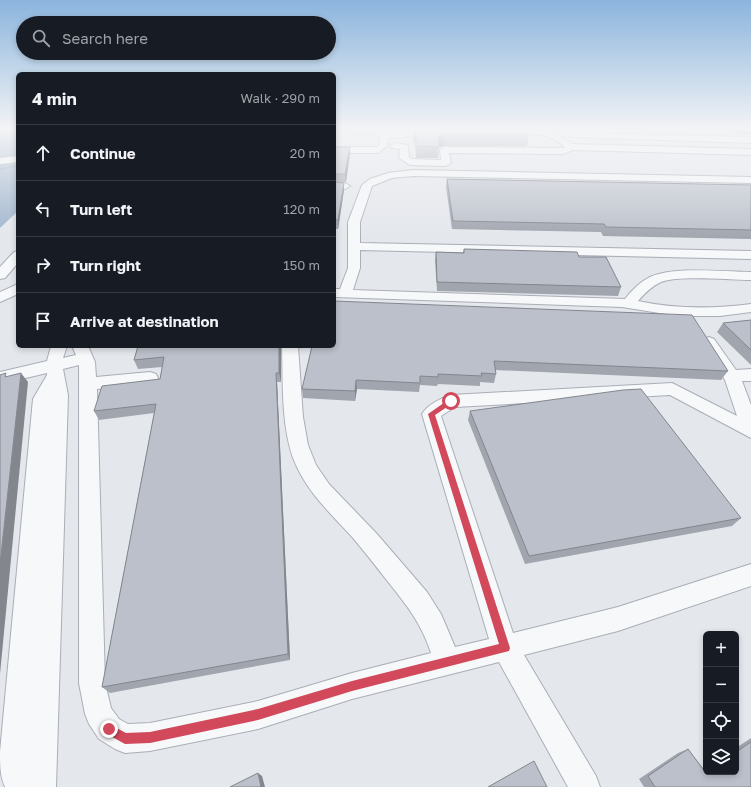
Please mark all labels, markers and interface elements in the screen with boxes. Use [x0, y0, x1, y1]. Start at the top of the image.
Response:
search box [16, 16, 336, 60]
icon: search [30, 27, 52, 49]
text: Search here [62, 29, 148, 47]
text: 4 min [32, 88, 77, 109]
text: Walk · 290 m [241, 90, 320, 106]
icon: ahead [32, 142, 54, 164]
text: Continue [70, 144, 136, 162]
text: 20 m [290, 145, 320, 161]
icon: left [32, 198, 54, 220]
text: Turn left [70, 200, 132, 218]
text: 120 m [283, 201, 320, 217]
icon: right [32, 254, 54, 276]
text: Turn right [70, 256, 141, 274]
text: 150 m [283, 257, 320, 273]
icon: arrive [32, 310, 54, 332]
text: Arrive at destination [70, 312, 219, 330]
route start [442, 392, 460, 410]
map controls [703, 631, 739, 775]
button: + [703, 631, 739, 667]
button: − [703, 667, 739, 703]
button: locate [703, 703, 739, 739]
route end [100, 720, 118, 738]
button: layers [703, 739, 739, 775]

